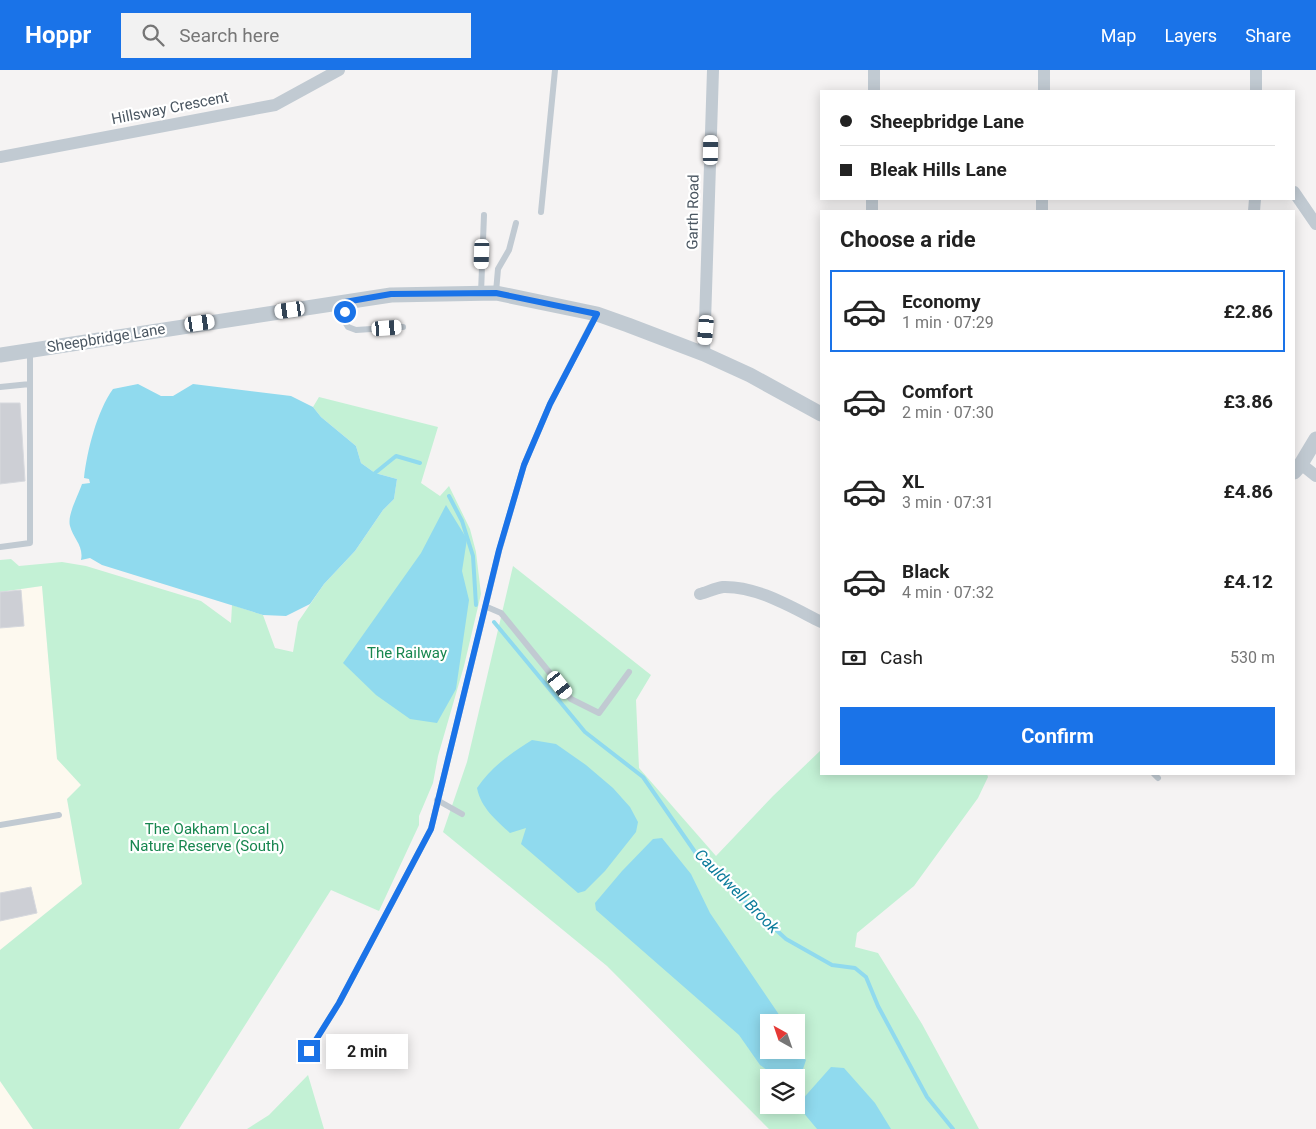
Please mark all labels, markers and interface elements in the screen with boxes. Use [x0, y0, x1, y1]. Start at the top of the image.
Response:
search box [121, 13, 471, 58]
text: Hoppr [25, 21, 91, 49]
icon: search [139, 21, 167, 49]
text: Search here [179, 24, 279, 47]
text: Map [1101, 25, 1136, 46]
text: Layers [1164, 25, 1217, 46]
text: Share [1245, 25, 1291, 46]
street label: Hillsway Crescent [110, 88, 230, 128]
text: Sheepbridge Lane [870, 110, 1024, 133]
car [703, 135, 718, 165]
text: Bleak Hills Lane [870, 158, 1007, 181]
street label: Garth Road [683, 174, 703, 250]
text: Choose a ride [840, 227, 976, 252]
car [473, 239, 490, 269]
icon: car [842, 289, 887, 334]
text: Economy [902, 290, 981, 313]
car [274, 300, 305, 320]
text: £2.86 [1223, 300, 1273, 323]
route start [334, 301, 356, 323]
car [184, 313, 215, 333]
text: 1 min · 07:29 [902, 313, 994, 332]
car [697, 314, 714, 346]
car [371, 319, 402, 337]
street label: Sheepbridge Lane [45, 320, 167, 356]
icon: car [842, 379, 887, 424]
text: Comfort [902, 380, 973, 403]
text: £3.86 [1223, 390, 1273, 413]
text: 2 min · 07:30 [902, 403, 994, 422]
icon: car [842, 469, 887, 514]
text: XL [902, 470, 924, 493]
text: £4.86 [1223, 480, 1273, 503]
text: 3 min · 07:31 [902, 493, 994, 512]
icon: car [842, 559, 887, 604]
text: Black [902, 560, 949, 583]
text: £4.12 [1223, 570, 1273, 593]
text: 4 min · 07:32 [902, 583, 994, 602]
park label: The Railway [367, 644, 447, 662]
icon: cash [840, 644, 868, 672]
text: Cash [880, 646, 923, 669]
text: 530 m [1230, 648, 1275, 667]
car [544, 669, 575, 701]
button: Confirm [840, 707, 1275, 765]
park label: The Oakham Local Nature Reserve (South) [130, 820, 284, 855]
water label: Cauldwell Brook [691, 845, 784, 938]
north arrow [760, 1014, 805, 1059]
map controls [760, 1014, 805, 1114]
callout: 2 min [326, 1034, 409, 1068]
route end [298, 1040, 320, 1062]
text: 2 min [347, 1042, 387, 1061]
button: layers [760, 1069, 805, 1114]

